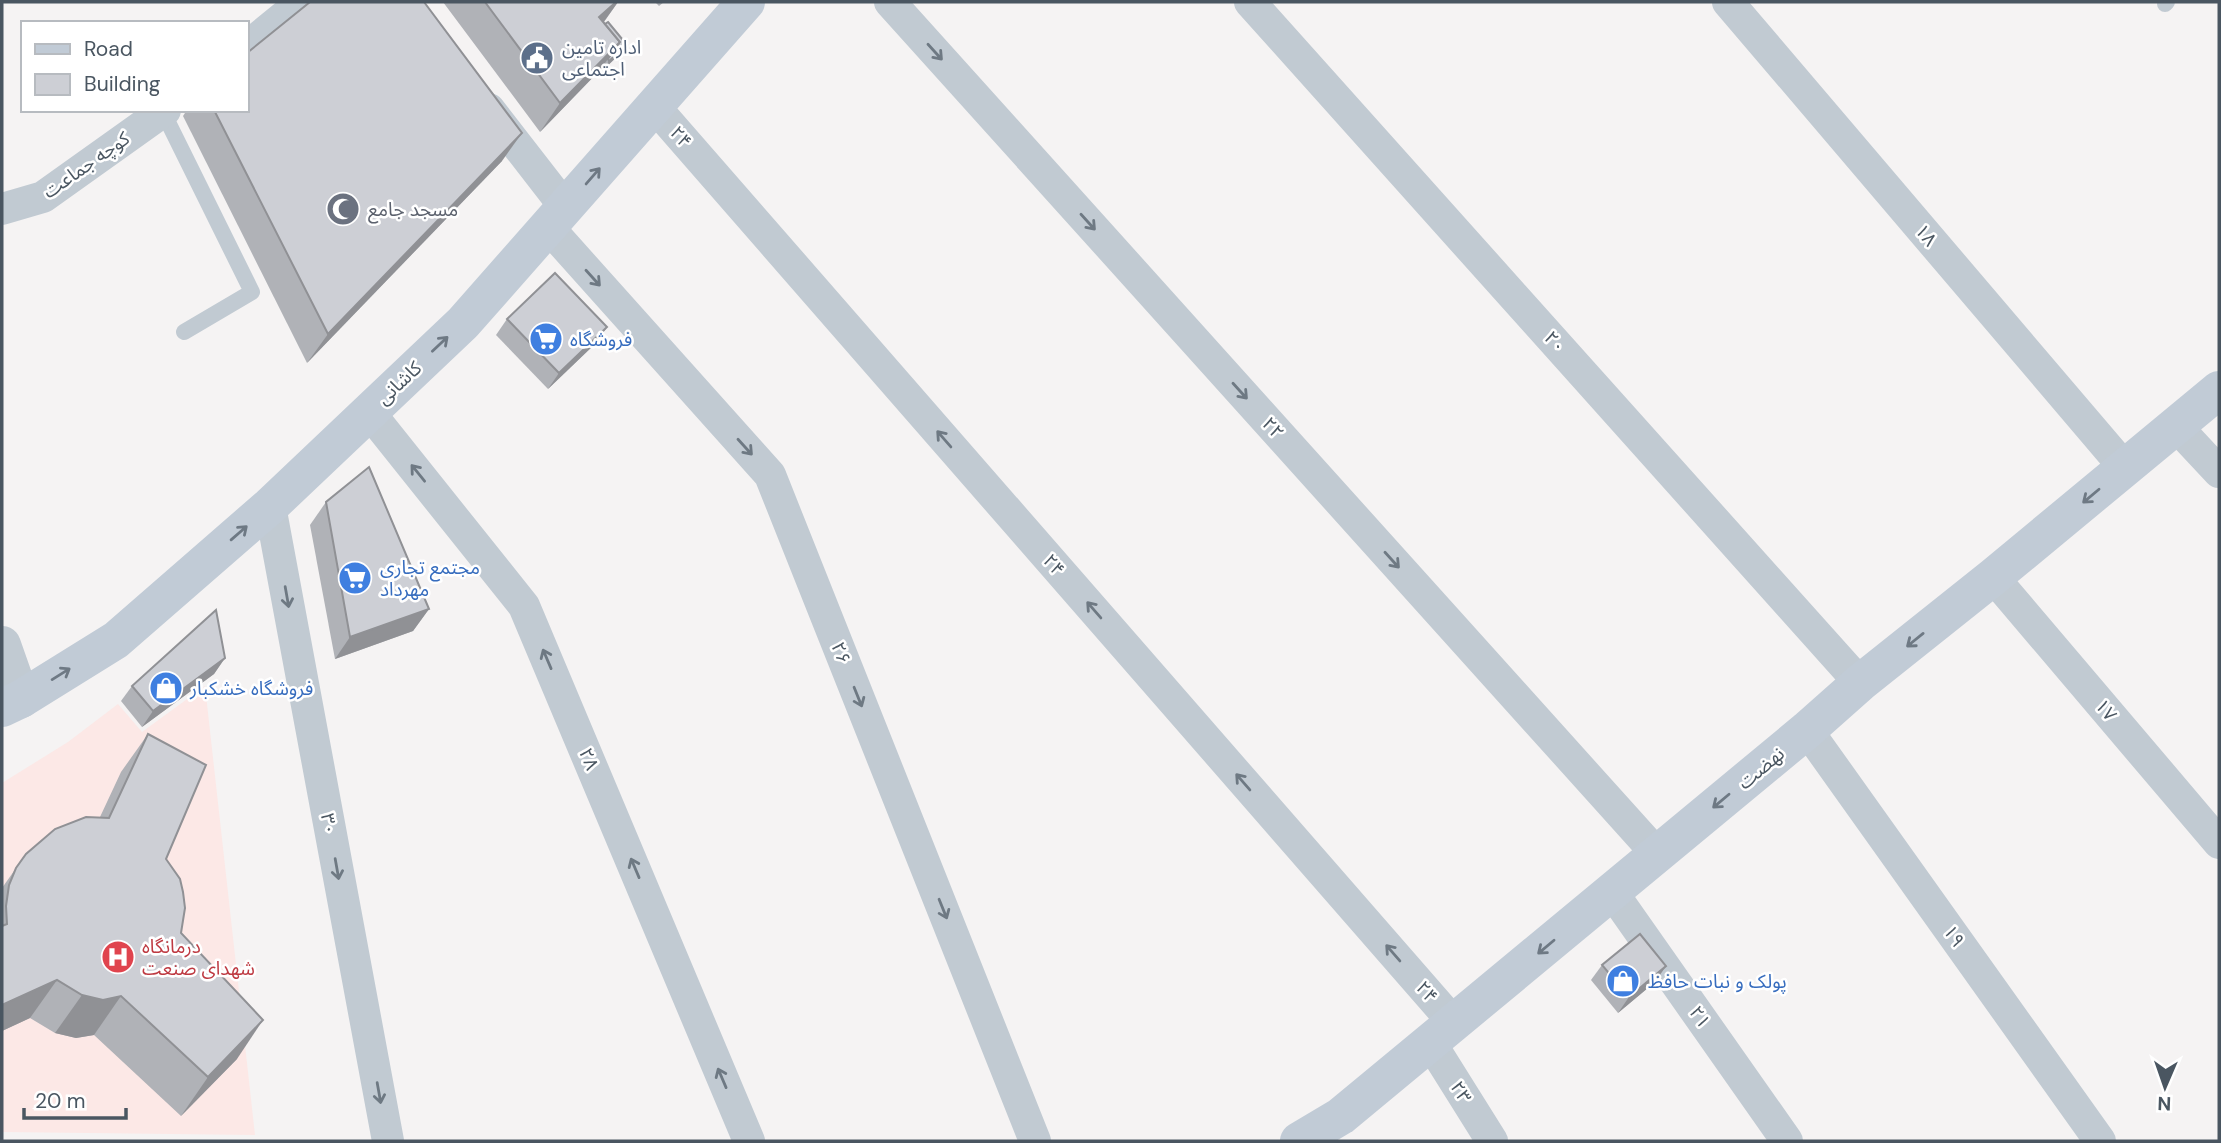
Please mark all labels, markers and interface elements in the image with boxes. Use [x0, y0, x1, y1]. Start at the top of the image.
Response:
legend [21, 21, 248, 112]
text: Road [84, 35, 133, 63]
place label: اداره تامین اجتماعی [562, 35, 641, 82]
public building icon: اداره تامین اجتماعی [518, 39, 556, 77]
one-way arrow [927, 43, 943, 61]
text: Building [84, 70, 161, 98]
street label: ۲۴ [664, 121, 698, 153]
street label: کوچه جماعت [38, 125, 135, 204]
one-way arrow [585, 167, 601, 185]
mosque icon: مسجد جامع [324, 190, 362, 228]
place label: مسجد جامع [368, 197, 458, 224]
one-way arrow [1079, 212, 1095, 230]
street label: ۱۸ [1909, 219, 1943, 251]
one-way arrow [585, 269, 602, 286]
supermarket icon: فروشگاه [527, 320, 565, 358]
street label: ۲۰ [1538, 326, 1572, 358]
place label: فروشگاه [570, 327, 632, 352]
one-way arrow [432, 336, 449, 353]
street label: کاشانی [371, 355, 428, 410]
one-way arrow [1232, 382, 1248, 400]
street label: ۲۲ [1256, 412, 1290, 444]
one-way arrow [936, 430, 952, 448]
one-way arrow [737, 438, 753, 456]
one-way arrow [410, 465, 425, 483]
one-way arrow [2082, 488, 2100, 504]
one-way arrow [229, 525, 247, 541]
street label: ۲۴ [1037, 549, 1071, 581]
one-way arrow [1384, 551, 1400, 569]
place label: مجتمع تجاری مهرداد [380, 555, 480, 602]
supermarket icon: مجتمع تجاری مهرداد [336, 559, 374, 597]
one-way arrow [281, 585, 294, 608]
one-way arrow [1086, 602, 1102, 620]
one-way arrow [1906, 632, 1924, 647]
street label: ۲۶ [825, 638, 857, 668]
one-way arrow [539, 648, 552, 670]
one-way arrow [50, 667, 70, 681]
shop icon: فروشگاه خشکبار [147, 669, 185, 707]
place label: فروشگاه خشکبار [189, 676, 313, 701]
one-way arrow [853, 686, 866, 708]
street label: ۱۷ [2089, 694, 2123, 726]
street label: نهضت [1732, 741, 1790, 795]
street label: ۲۸ [573, 744, 605, 774]
one-way arrow [1235, 773, 1251, 791]
one-way arrow [1713, 793, 1731, 809]
street label: ۳۰ [315, 811, 343, 837]
one-way arrow [331, 857, 345, 880]
one-way arrow [627, 858, 640, 880]
one-way arrow [937, 897, 950, 919]
street label: ۱۹ [1938, 920, 1970, 952]
place label: درمانگاه شهدای صنعت [142, 934, 255, 981]
hospital icon: درمانگاه شهدای صنعت [99, 938, 137, 976]
one-way arrow [1538, 939, 1556, 954]
one-way arrow [1385, 945, 1401, 963]
shop icon: پولک و نبات حافظ [1604, 962, 1642, 1000]
place label: پولک و نبات حافظ [1648, 969, 1787, 994]
street label: ۲۴ [1410, 976, 1444, 1008]
street label: ۲۱ [1684, 1001, 1716, 1033]
north arrow [2130, 1052, 2200, 1122]
one-way arrow [715, 1068, 728, 1090]
scale bar [24, 1076, 126, 1120]
street label: ۲۳ [1445, 1076, 1477, 1108]
one-way arrow [373, 1081, 386, 1104]
text: 20 m [35, 1087, 86, 1115]
text: N [2157, 1091, 2172, 1116]

